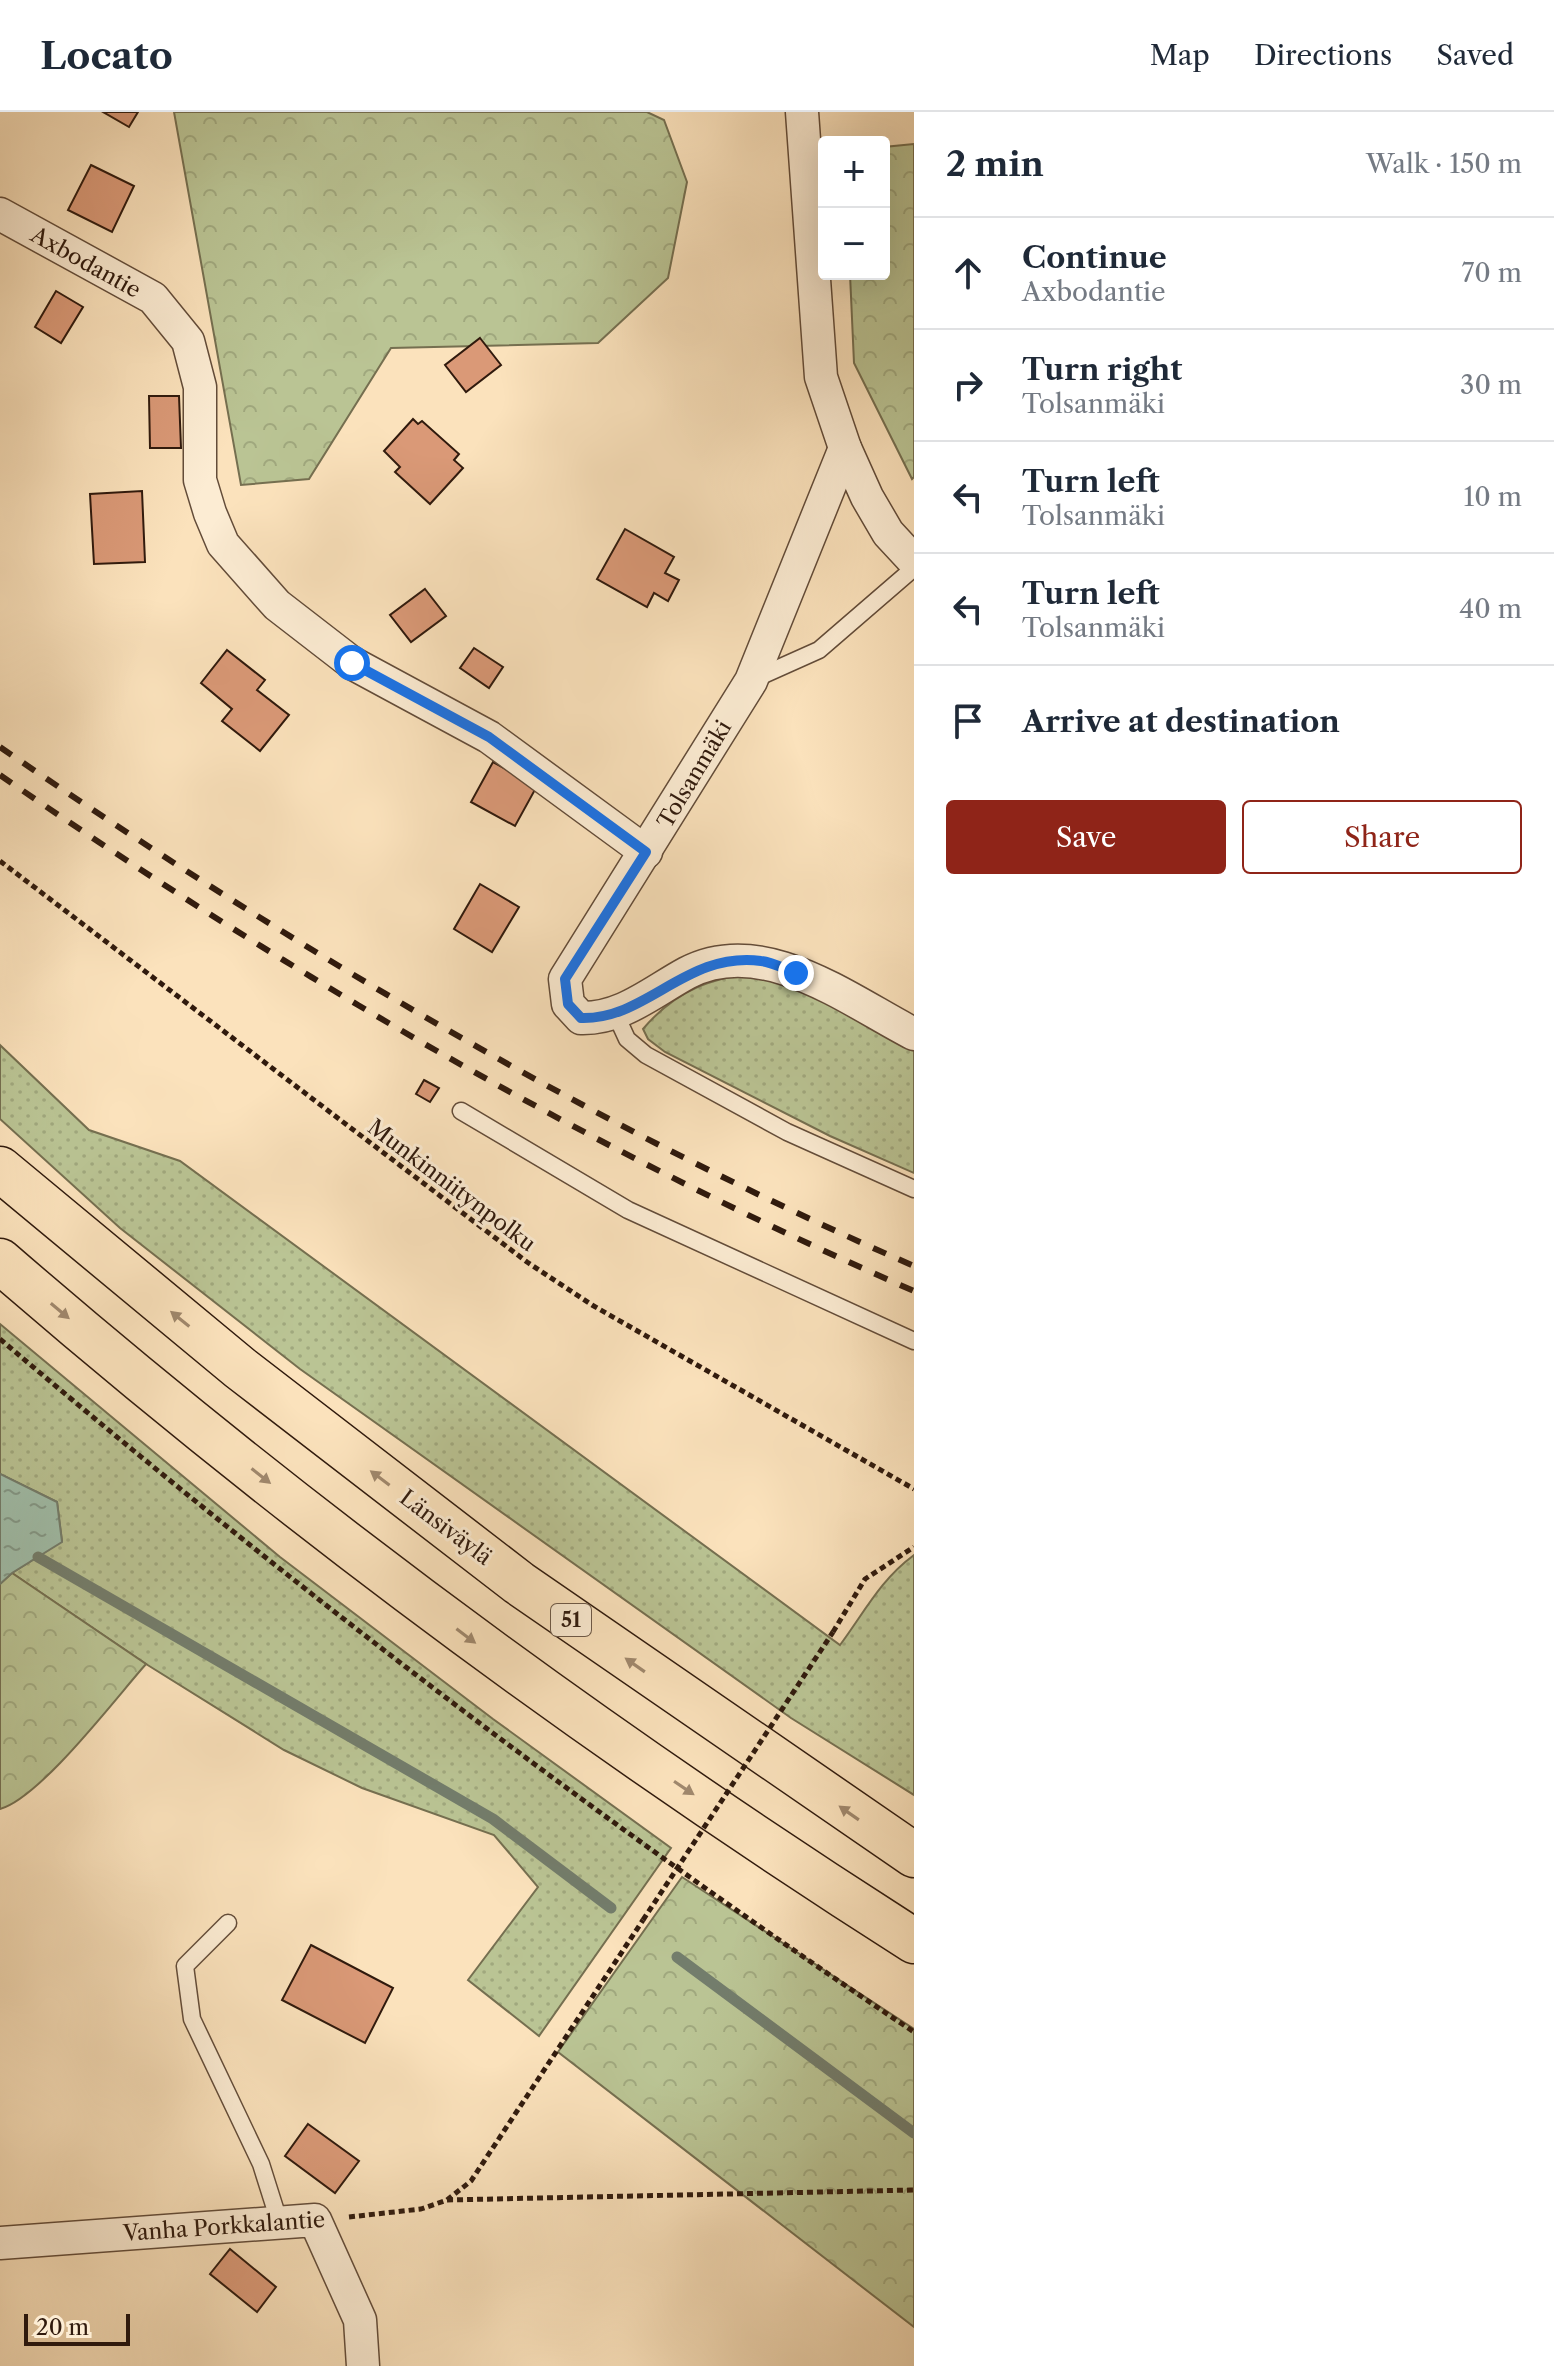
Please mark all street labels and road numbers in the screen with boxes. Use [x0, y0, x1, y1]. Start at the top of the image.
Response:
street label: Axbodantie [25, 221, 145, 304]
street label: Tolsanmäki [652, 715, 737, 833]
street label: Munkinniitynpolku [362, 1113, 541, 1257]
street label: Länsiväylä [394, 1484, 497, 1571]
road number: 51 [551, 1604, 591, 1636]
street label: Vanha Porkkalantie [121, 2206, 326, 2247]

